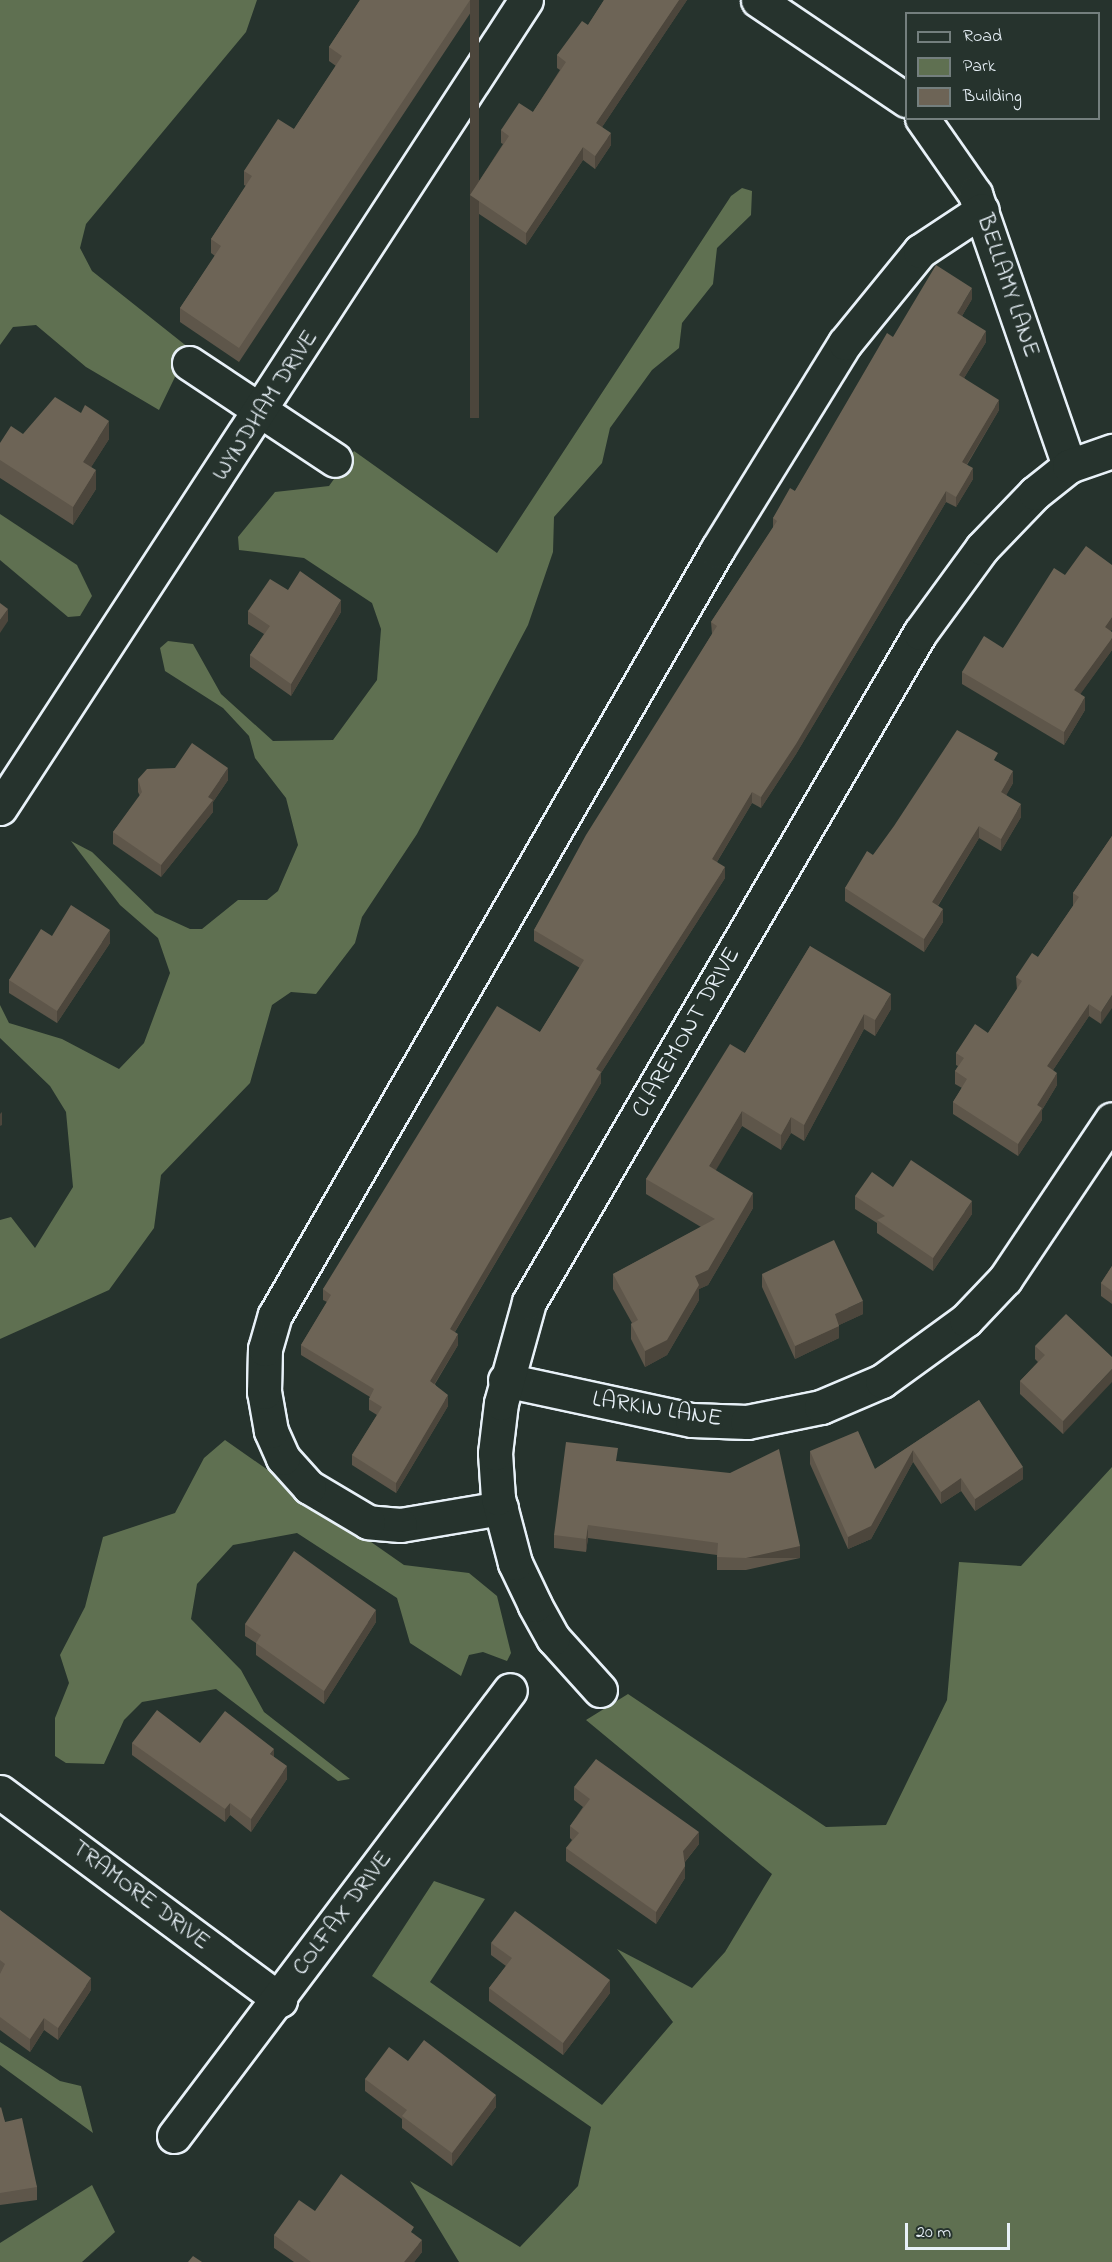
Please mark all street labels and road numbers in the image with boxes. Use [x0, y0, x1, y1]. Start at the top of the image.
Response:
street label: BELLAMY LANE [969, 211, 1045, 361]
street label: WYNDHAM DRIVE [207, 325, 325, 487]
street label: CLAREMONT DRIVE [627, 943, 747, 1123]
street label: LARKIN LANE [590, 1386, 724, 1434]
street label: TRAMORE DRIVE [65, 1835, 215, 1957]
street label: COLFAX DRIVE [287, 1846, 399, 1982]

